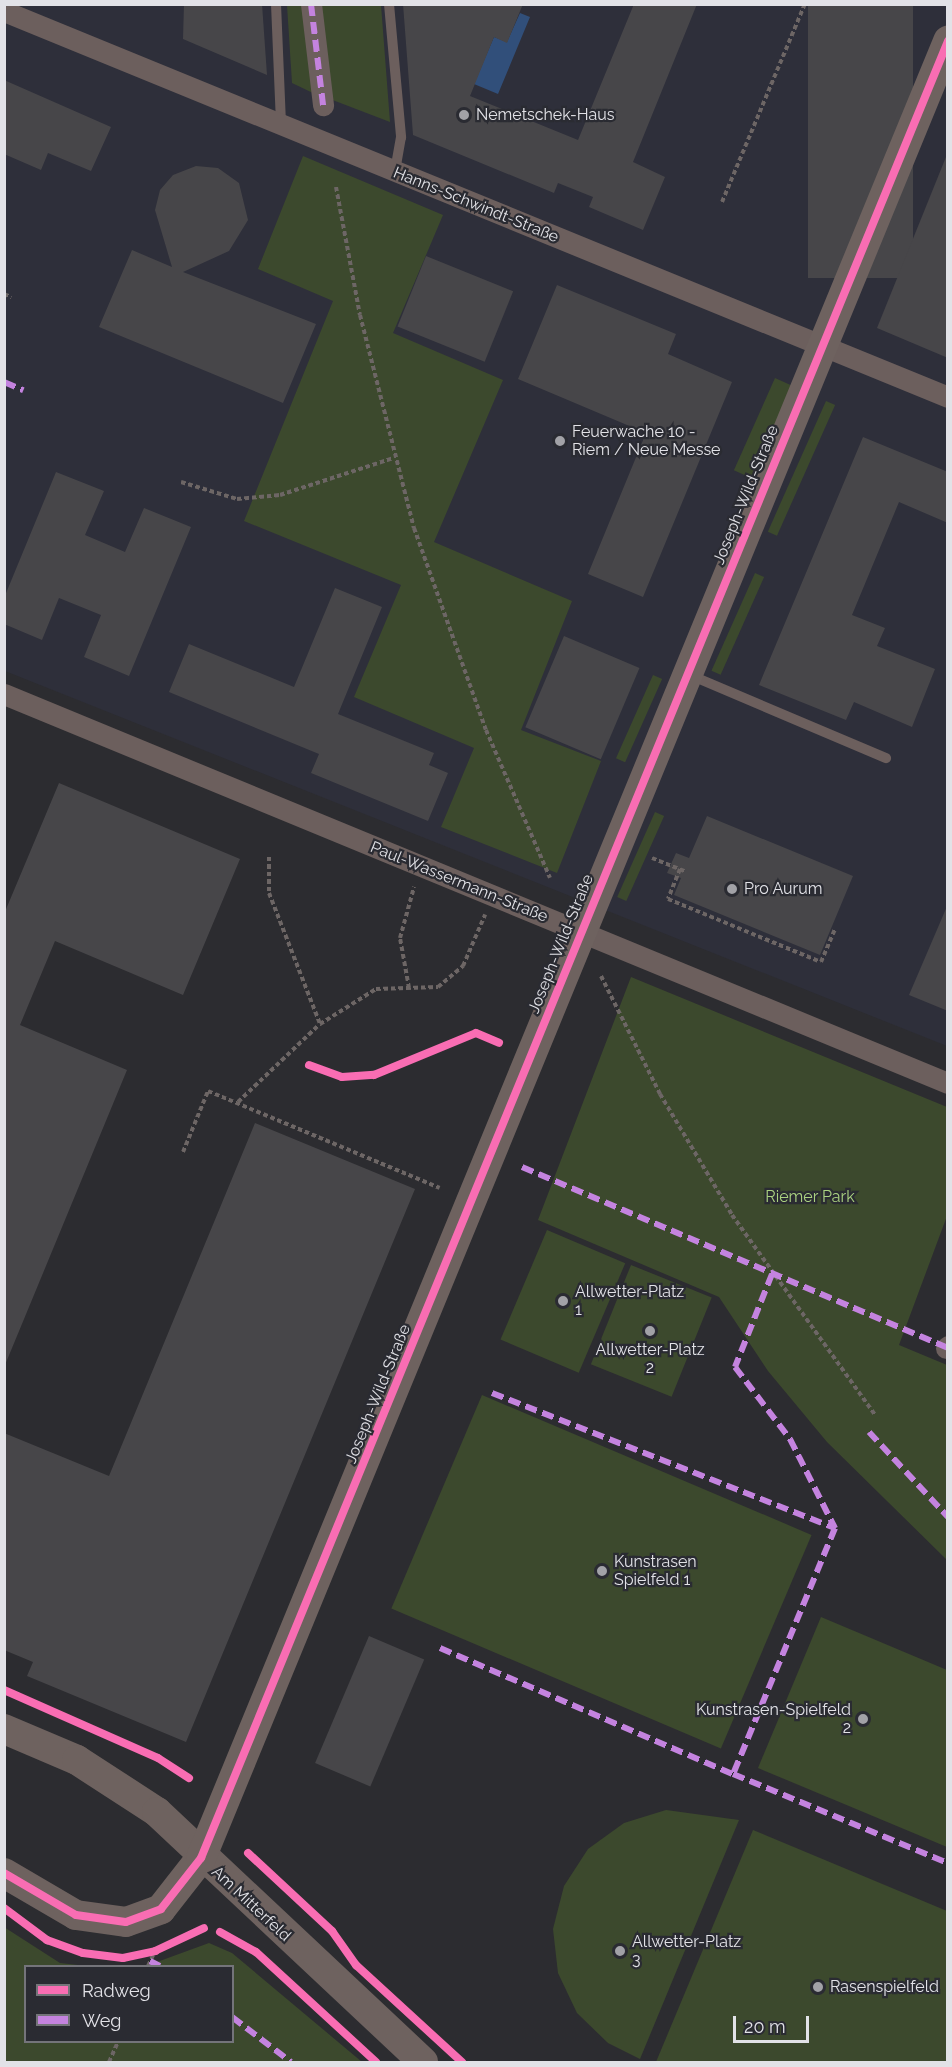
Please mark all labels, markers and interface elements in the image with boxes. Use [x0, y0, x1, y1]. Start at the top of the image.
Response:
place label: Nemetschek-Haus [476, 105, 614, 125]
marker: Nemetschek-Haus [457, 108, 471, 122]
street label: Hanns-Schwindt-Straße [391, 163, 561, 247]
place label: Feuerwache 10 - Riem / Neue Messe [572, 422, 720, 460]
street label: Joseph-Wild-Straße [709, 423, 783, 567]
marker: Feuerwache 10 - Riem / Neue Messe [553, 434, 567, 448]
street label: Paul-Wassermann-Straße [367, 838, 551, 926]
street label: Joseph-Wild-Straße [524, 872, 598, 1016]
place label: Pro Aurum [744, 879, 823, 899]
marker: Pro Aurum [725, 882, 739, 896]
park label: Riemer Park [765, 1187, 855, 1207]
place label: Allwetter-Platz 1 [575, 1282, 684, 1320]
marker: Allwetter-Platz 1 [556, 1294, 570, 1308]
street label: Joseph-Wild-Straße [341, 1322, 415, 1466]
marker: Allwetter-Platz 2 [643, 1324, 657, 1338]
place label: Allwetter-Platz 2 [595, 1340, 705, 1378]
place label: Kunstrasen Spielfeld 1 [614, 1552, 697, 1590]
marker: Kunstrasen Spielfeld 1 [595, 1564, 609, 1578]
place label: Kunstrasen-Spielfeld 2 [696, 1700, 851, 1738]
marker: Kunstrasen-Spielfeld 2 [856, 1712, 870, 1726]
street label: Am Mitterfeld [207, 1862, 295, 1946]
place label: Allwetter-Platz 3 [632, 1932, 741, 1970]
marker: Allwetter-Platz 3 [613, 1944, 627, 1958]
legend [24, 1965, 234, 2043]
place label: Rasenspielfeld [830, 1977, 939, 1997]
text: Radweg [82, 1980, 151, 2001]
marker: Rasenspielfeld [811, 1980, 825, 1994]
scale bar [736, 2004, 812, 2042]
text: Weg [82, 2010, 121, 2031]
text: 20 m [744, 2016, 786, 2037]

